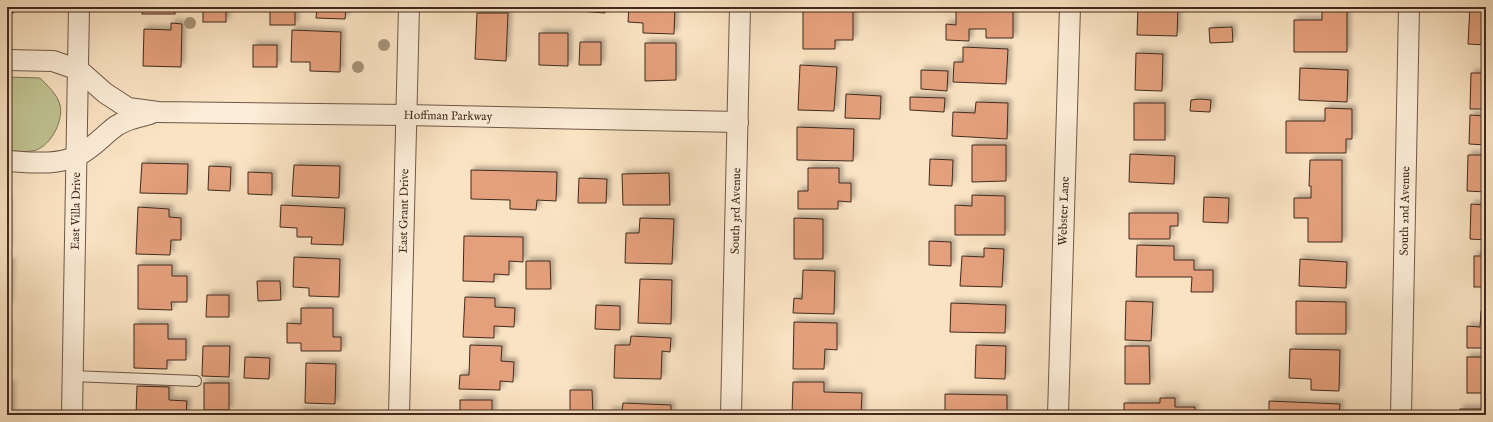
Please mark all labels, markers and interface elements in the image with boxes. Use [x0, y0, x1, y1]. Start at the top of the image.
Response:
street label: Hoffman Parkway [403, 108, 493, 124]
street label: South 2nd Avenue [1397, 166, 1413, 256]
street label: South 3rd Avenue [728, 167, 744, 254]
street label: East Grant Drive [396, 168, 412, 253]
street label: East Villa Drive [68, 171, 84, 250]
street label: Webster Lane [1055, 176, 1073, 246]

